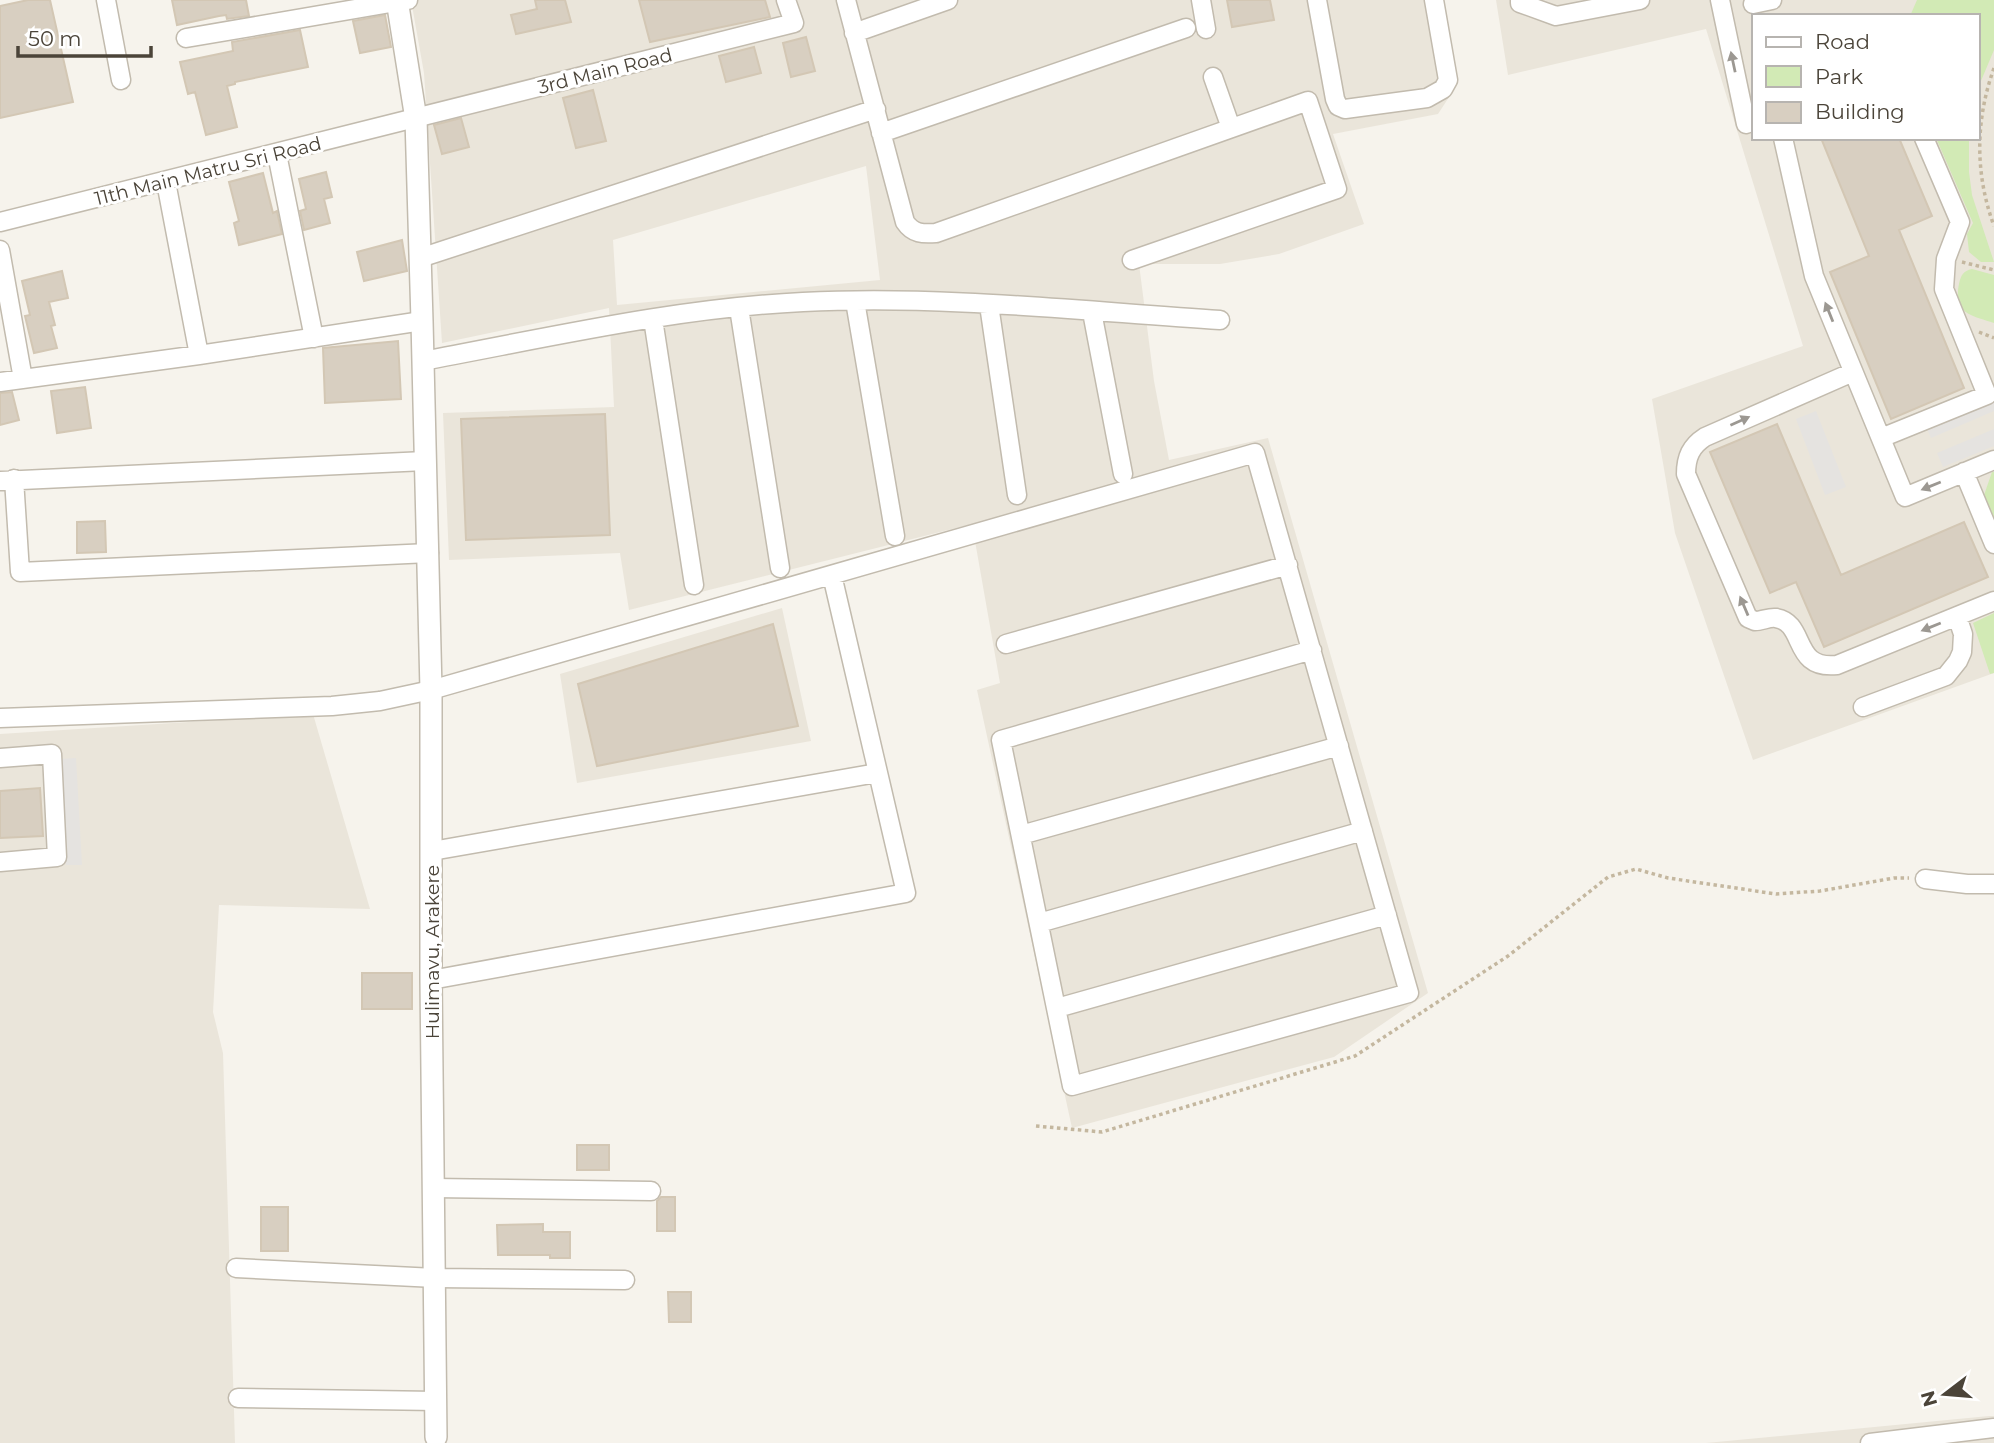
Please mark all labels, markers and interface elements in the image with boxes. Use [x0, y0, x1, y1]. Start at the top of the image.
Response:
scale bar [18, 14, 150, 58]
legend [1752, 14, 1980, 140]
text: 50 m [28, 26, 82, 51]
text: Road [1815, 29, 1870, 54]
street label: 3rd Main Road [535, 43, 675, 99]
one-way arrow [1727, 51, 1738, 73]
text: Park [1815, 64, 1863, 89]
text: Building [1815, 99, 1905, 124]
street label: 11th Main Matru Sri Road [92, 132, 324, 210]
one-way arrow [1823, 302, 1834, 323]
one-way arrow [1730, 415, 1751, 426]
one-way arrow [1921, 480, 1941, 492]
one-way arrow [1738, 596, 1749, 617]
one-way arrow [1921, 621, 1942, 632]
street label: Hulimavu, Arakere [421, 865, 444, 1039]
north arrow [1910, 1359, 1980, 1429]
text: N [1916, 1388, 1942, 1409]

